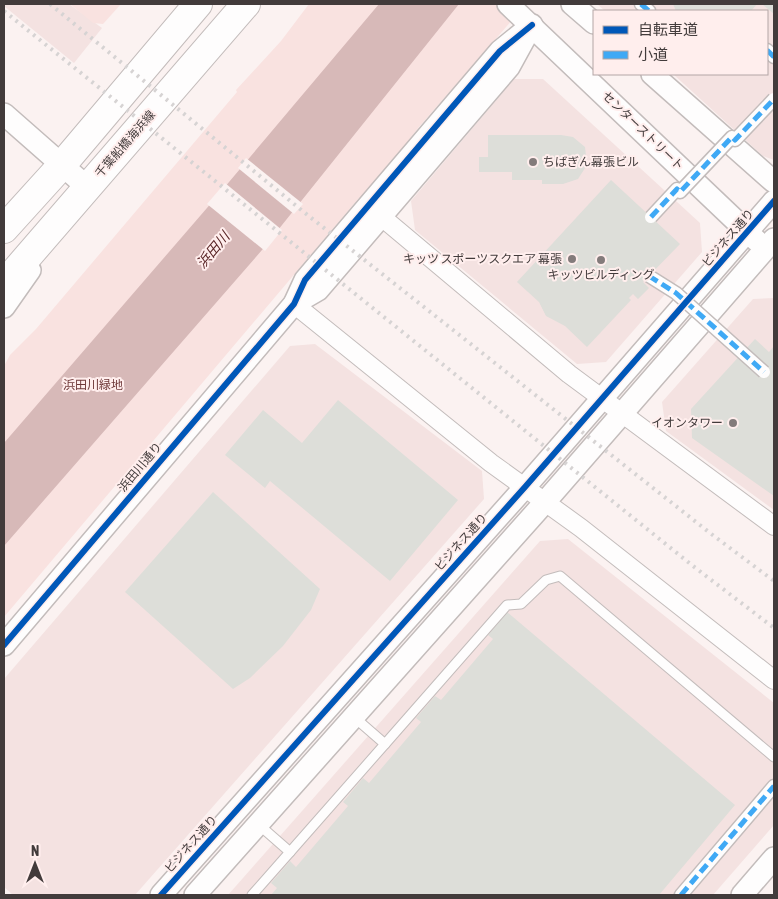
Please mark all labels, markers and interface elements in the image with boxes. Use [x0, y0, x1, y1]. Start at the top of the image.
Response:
legend [593, 10, 768, 75]
text: 自転車道 [638, 21, 698, 38]
text: 小道 [638, 46, 668, 63]
street label: センターストリート [600, 89, 686, 173]
street label: 千葉船橋海浜線 [92, 108, 158, 180]
place label: ちばぎん幕張ビル [543, 155, 639, 169]
marker: ちばぎん幕張ビル [527, 156, 539, 168]
street label: ビジネス通り [699, 206, 757, 270]
water label: 浜田川 [193, 227, 234, 271]
place label: キッツ スポーツスクエア 幕張 [403, 252, 562, 266]
marker: キッツ スポーツスクエア 幕張 [566, 253, 578, 265]
marker: キッツビルディング [595, 254, 607, 266]
place label: キッツビルディング [547, 268, 655, 282]
park label: 浜田川緑地 [63, 378, 123, 392]
place label: イオンタワー [651, 416, 723, 430]
marker: イオンタワー [727, 417, 739, 429]
street label: 浜田川通り [115, 440, 165, 494]
street label: ビジネス通り [432, 511, 490, 573]
street label: ビジネス通り [162, 813, 220, 875]
north arrow [10, 839, 60, 889]
text: N [31, 843, 39, 859]

